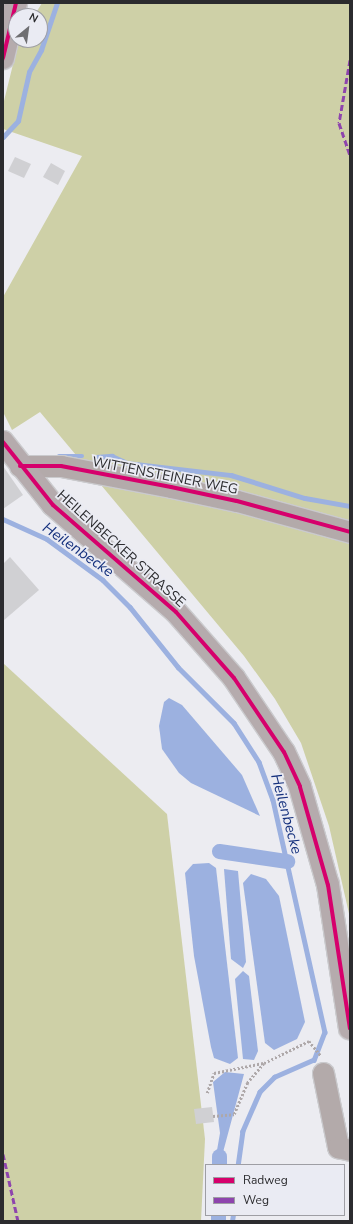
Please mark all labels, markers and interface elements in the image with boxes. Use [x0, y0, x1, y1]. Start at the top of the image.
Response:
north arrow [8, 8, 48, 48]
text: N [26, 9, 41, 26]
street label: WITTENSTEINER WEG [91, 454, 239, 498]
street label: HEILENBECKER STRASSE [53, 487, 189, 611]
water label: Heilenbecke [39, 519, 117, 581]
water label: Heilenbecke [267, 772, 305, 856]
legend [205, 1164, 345, 1216]
text: Radweg [243, 1172, 288, 1188]
text: Weg [243, 1192, 269, 1208]

